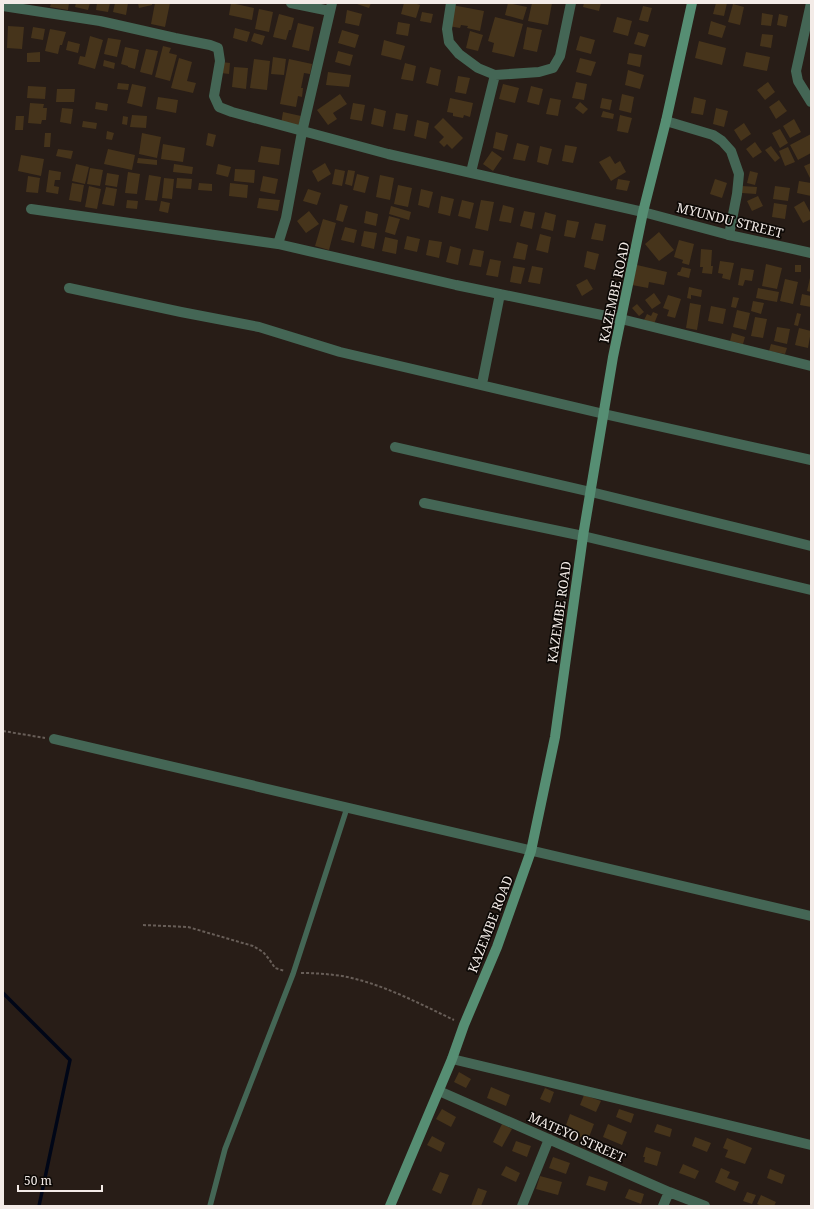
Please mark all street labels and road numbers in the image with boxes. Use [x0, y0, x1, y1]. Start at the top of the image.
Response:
street label: MYUNDU STREET [675, 198, 785, 242]
street label: KAZEMBE ROAD [595, 240, 633, 344]
street label: KAZEMBE ROAD [543, 560, 575, 664]
street label: KAZEMBE ROAD [463, 873, 517, 975]
street label: MATEYO STREET [526, 1108, 628, 1167]

